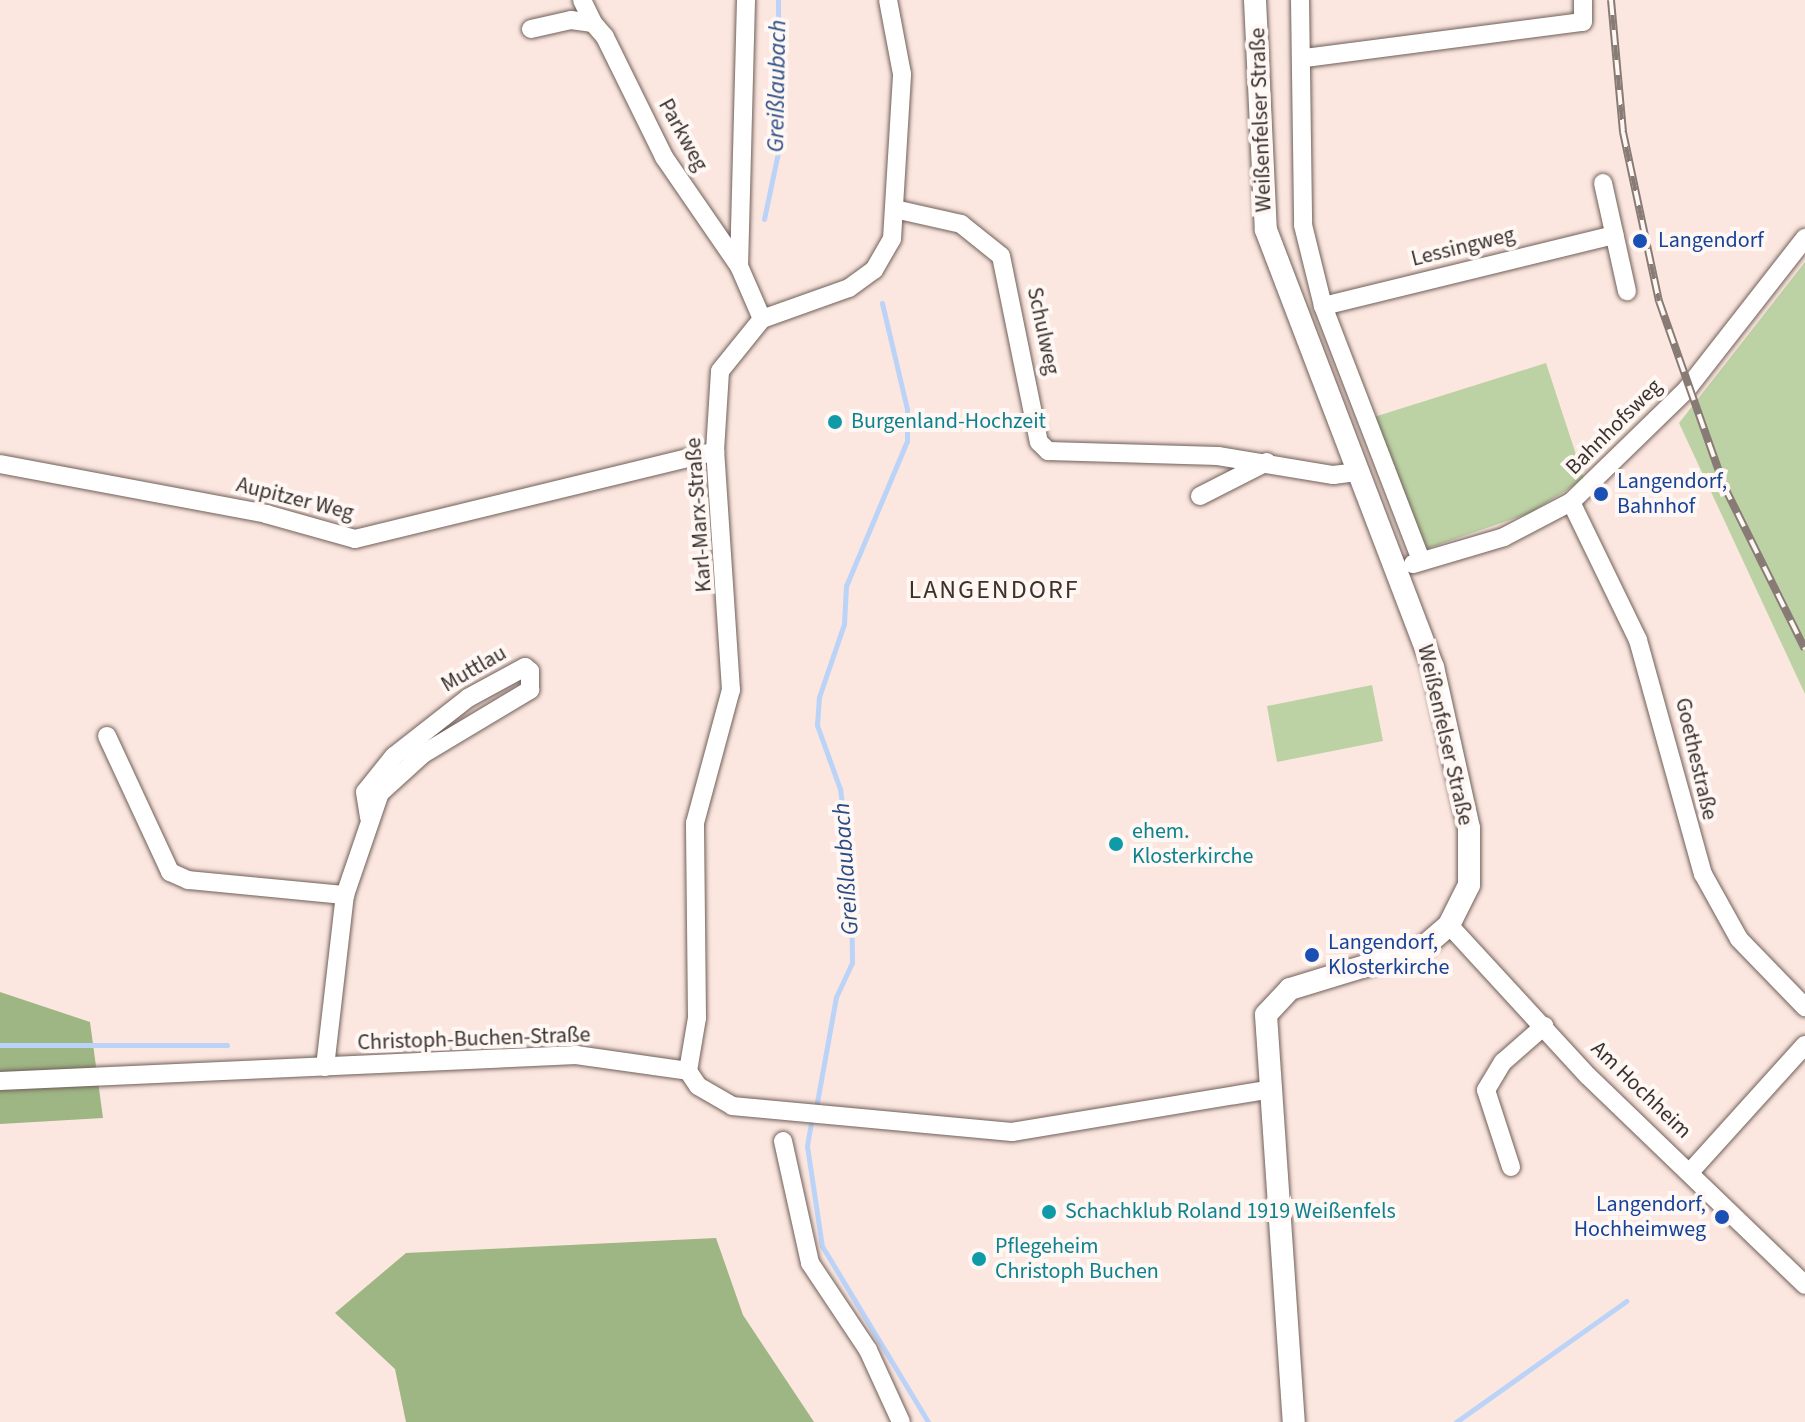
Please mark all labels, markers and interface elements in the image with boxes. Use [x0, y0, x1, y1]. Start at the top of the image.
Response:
water label: Greißlaubach [761, 19, 793, 153]
street label: Weißenfelser Straße [1245, 27, 1277, 213]
street label: Parkweg [652, 94, 714, 176]
street label: Lessingweg [1409, 221, 1517, 273]
place label: Langendorf [1658, 228, 1764, 254]
marker: Langendorf [1629, 230, 1651, 252]
street label: Schulweg [1021, 285, 1065, 377]
street label: Bahnhofsweg [1560, 373, 1668, 481]
place label: Burgenland-Hochzeit [851, 409, 1046, 435]
marker: Burgenland-Hochzeit [826, 413, 844, 431]
street label: Karl-Marx-Straße [680, 437, 718, 593]
place label: Langendorf, Bahnhof [1617, 468, 1727, 520]
street label: Aupitzer Weg [234, 472, 356, 526]
marker: Langendorf, Bahnhof [1592, 485, 1610, 503]
district label: LANGENDORF [908, 574, 1080, 606]
street label: Muttlau [437, 640, 511, 698]
street label: Weißenfelser Straße [1411, 642, 1479, 828]
street label: Goethestraße [1669, 695, 1723, 823]
water label: Greißlaubach [827, 802, 865, 936]
place label: ehem. Klosterkirche [1132, 818, 1253, 870]
marker: ehem. Klosterkirche [1107, 835, 1125, 853]
place label: Langendorf, Klosterkirche [1328, 929, 1449, 980]
marker: Langendorf, Klosterkirche [1303, 946, 1321, 964]
street label: Christoph-Buchen-Straße [357, 1022, 591, 1056]
street label: Am Hochheim [1585, 1036, 1697, 1144]
place label: Langendorf, Hochheimweg [1574, 1191, 1706, 1242]
place label: Schachklub Roland 1919 Weißenfels [1065, 1199, 1396, 1225]
marker: Schachklub Roland 1919 Weißenfels [1040, 1203, 1058, 1221]
marker: Langendorf, Hochheimweg [1713, 1208, 1731, 1226]
place label: Pflegeheim Christoph Buchen [995, 1233, 1159, 1284]
marker: Pflegeheim Christoph Buchen [970, 1250, 988, 1268]

